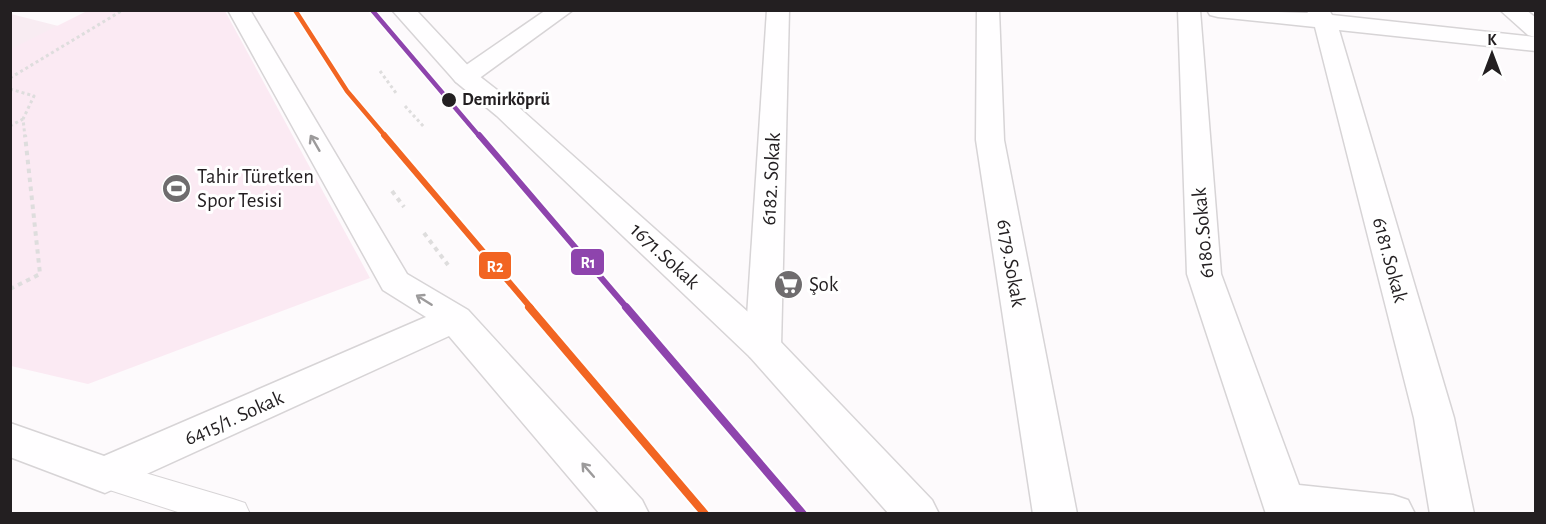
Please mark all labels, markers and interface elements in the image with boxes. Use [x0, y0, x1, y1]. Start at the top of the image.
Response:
north arrow [1462, 24, 1522, 84]
text: K [1487, 32, 1497, 48]
marker: Demirköprü [440, 91, 458, 109]
place label: Demirköprü [462, 91, 551, 109]
street label: 6182. Sokak [758, 132, 784, 226]
one-way arrow [309, 134, 320, 152]
place label: Tahir Türetken Spor Tesisi [197, 166, 314, 211]
sports icon: Tahir Türetken Spor Tesisi [160, 172, 192, 204]
street label: 6180.Sokak [1189, 186, 1217, 279]
street label: 6181.Sokak [1369, 215, 1412, 305]
street label: 6179.Sokak [993, 217, 1029, 309]
street label: 1671.Sokak [626, 219, 704, 293]
line badge: R1 [570, 248, 605, 276]
line badge: R2 [478, 251, 512, 280]
text: R1 [580, 255, 596, 271]
text: R2 [487, 259, 504, 275]
supermarket icon: Şok [772, 268, 804, 300]
place label: Şok [809, 274, 839, 295]
one-way arrow [416, 294, 433, 306]
street label: 6415/1. Sokak [181, 387, 287, 449]
one-way arrow [581, 463, 595, 478]

